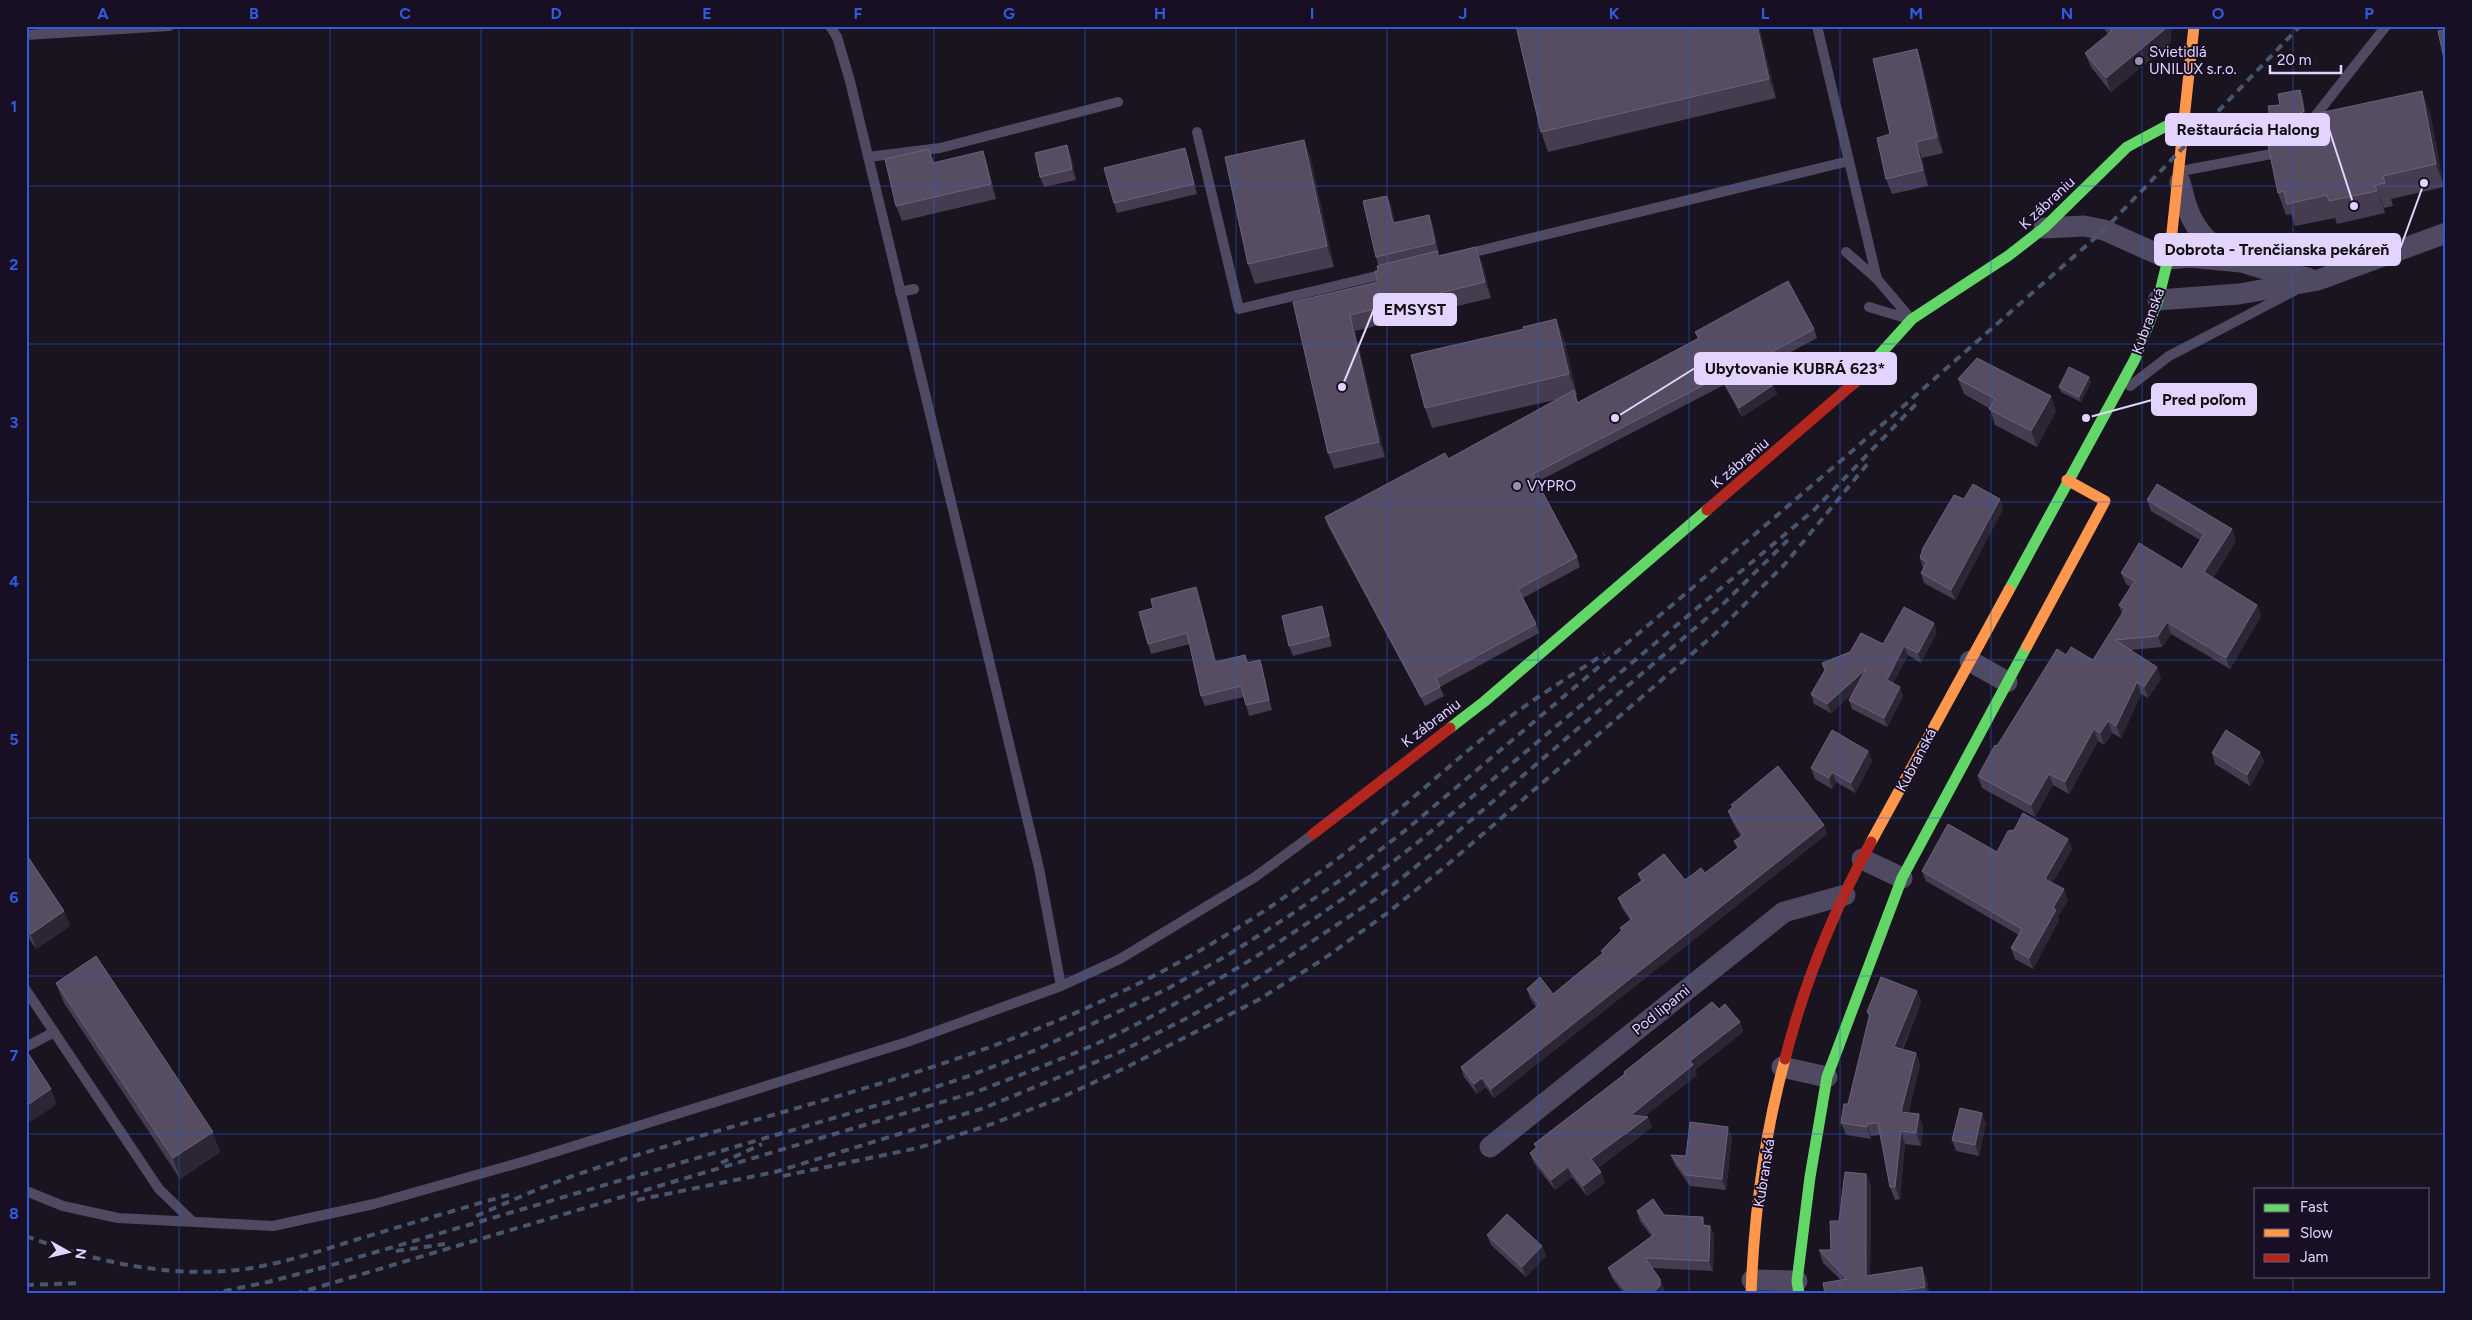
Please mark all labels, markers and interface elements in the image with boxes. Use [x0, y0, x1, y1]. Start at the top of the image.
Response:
text: A [97, 4, 109, 23]
text: B [249, 4, 259, 23]
text: C [399, 4, 411, 23]
text: D [550, 4, 562, 23]
text: E [702, 4, 712, 23]
text: F [854, 4, 863, 23]
text: G [1003, 4, 1015, 23]
text: H [1154, 4, 1166, 23]
text: I [1310, 4, 1314, 23]
text: J [1459, 4, 1467, 23]
text: K [1609, 4, 1620, 23]
text: L [1761, 4, 1770, 23]
text: M [1909, 4, 1923, 23]
text: N [2061, 4, 2073, 23]
text: O [2212, 4, 2225, 23]
text: P [2364, 4, 2374, 23]
scale bar [2270, 42, 2341, 74]
place label: Svietidlá UNILUX s.r.o. [2149, 43, 2237, 78]
text: 20 m [2277, 51, 2311, 69]
marker: Svietidlá UNILUX s.r.o. [2133, 55, 2145, 67]
text: 1 [11, 97, 17, 116]
callout: Reštaurácia Halong [2166, 114, 2329, 145]
text: Reštaurácia Halong [2176, 120, 2320, 139]
street label: K zábraniu [2015, 173, 2079, 233]
callout: Dobrota - Trenčianska pekáreň [2155, 234, 2400, 265]
text: Dobrota - Trenčianska pekáreň [2165, 240, 2389, 259]
text: 2 [9, 255, 19, 274]
street label: Kubranská [2128, 285, 2168, 357]
callout: EMSYST [1374, 294, 1456, 325]
text: EMSYST [1384, 300, 1447, 319]
callout: Ubytovanie KUBRÁ 623* [1695, 353, 1896, 384]
text: Ubytovanie KUBRÁ 623* [1705, 359, 1885, 378]
callout: Pred poľom [2152, 384, 2256, 415]
text: Pred poľom [2162, 390, 2246, 409]
text: 3 [10, 413, 19, 432]
street label: K zábraniu [1708, 434, 1772, 492]
place label: VYPRO [1527, 477, 1576, 495]
marker: VYPRO [1511, 480, 1523, 492]
text: 4 [9, 572, 19, 591]
street label: K zábraniu [1398, 695, 1464, 751]
street label: Kubranská [1892, 725, 1940, 795]
text: 5 [9, 730, 19, 749]
text: 6 [9, 888, 19, 907]
street label: Pod lipami [1628, 981, 1694, 1039]
text: 7 [10, 1046, 19, 1065]
street label: Kubranská [1750, 1137, 1778, 1209]
legend [2254, 1188, 2430, 1278]
text: Fast [2300, 1198, 2329, 1216]
text: 8 [9, 1204, 19, 1223]
text: Slow [2300, 1224, 2333, 1242]
north arrow [42, 1228, 92, 1278]
text: N [71, 1247, 90, 1260]
text: Jam [2300, 1248, 2328, 1266]

